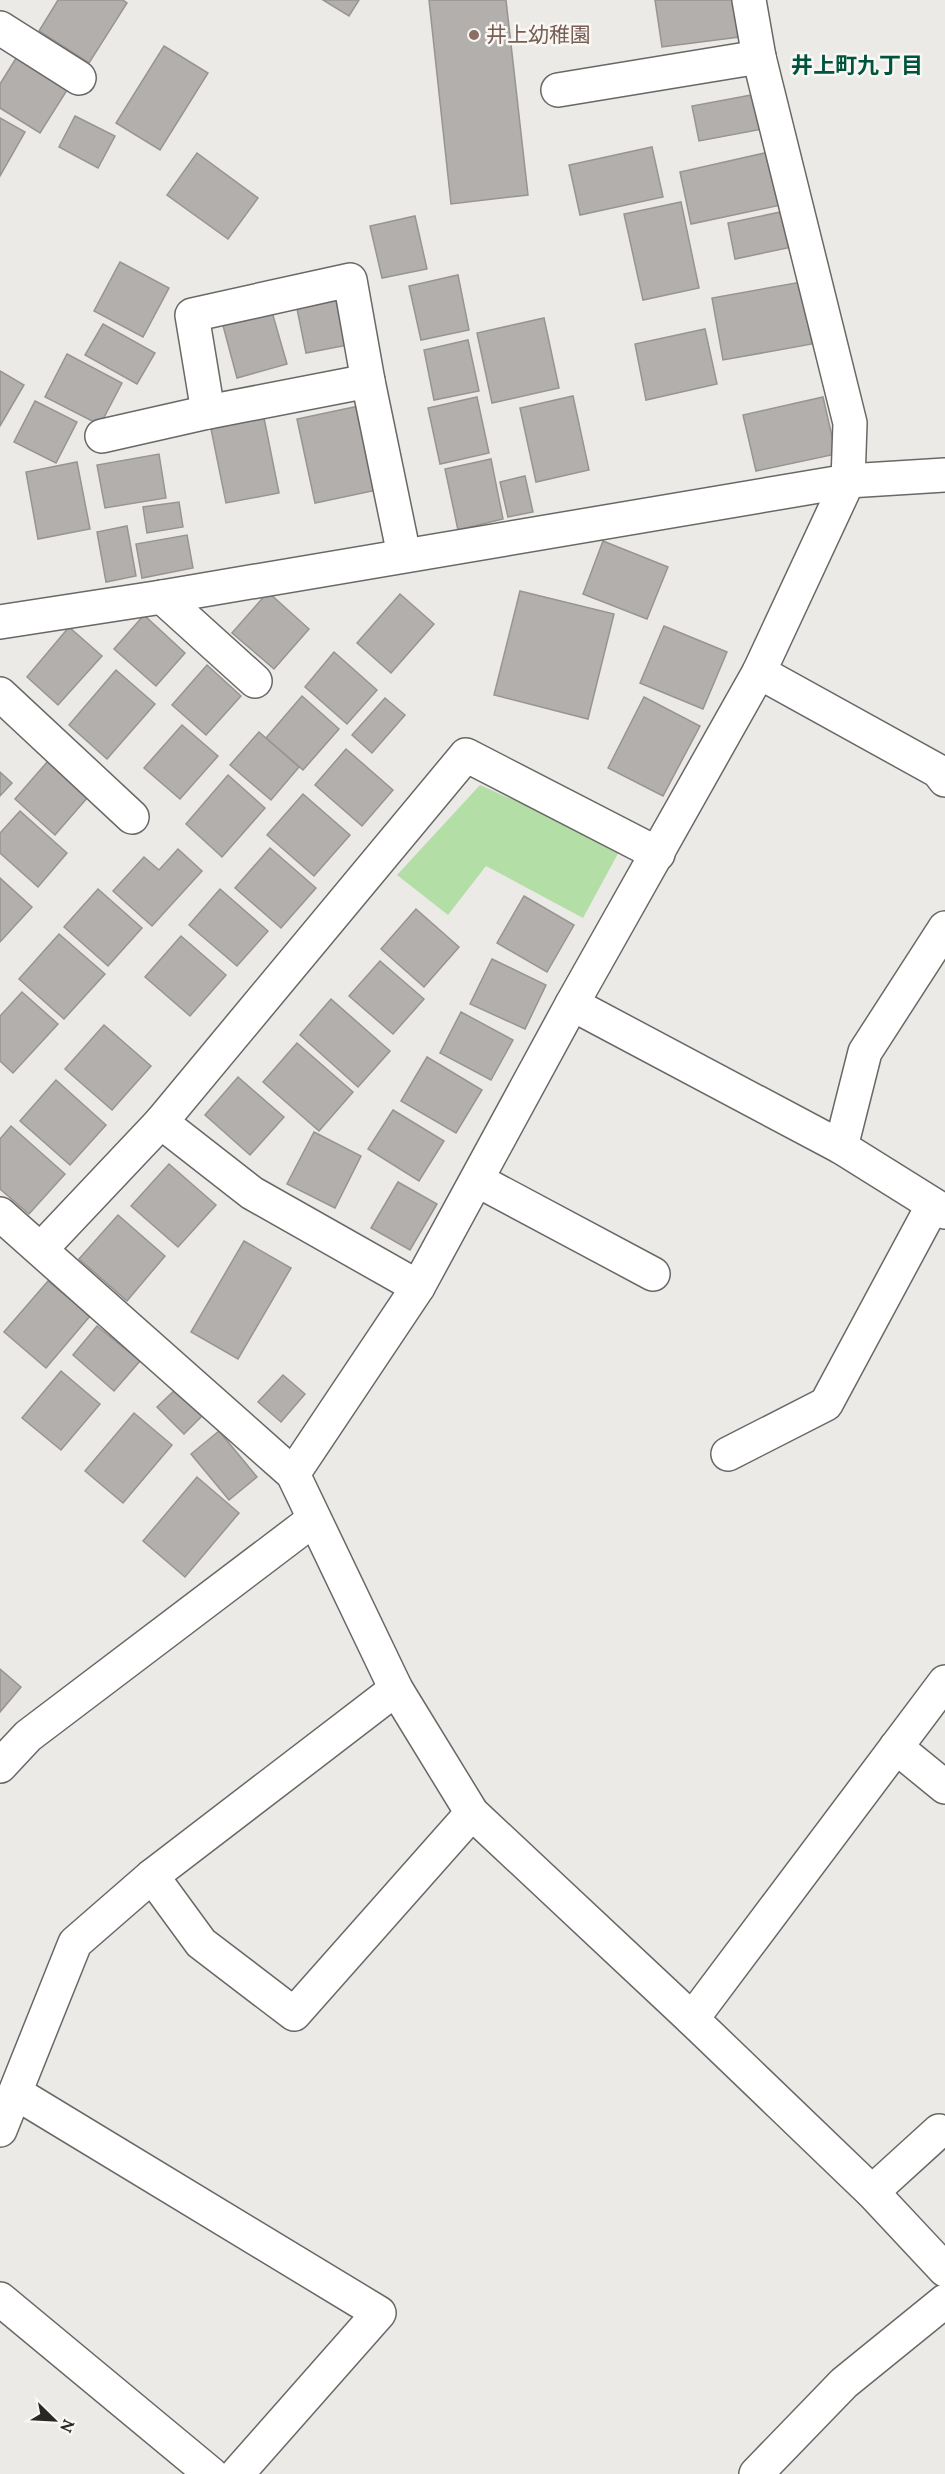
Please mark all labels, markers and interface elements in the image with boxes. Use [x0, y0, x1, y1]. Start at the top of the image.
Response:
place label: 井上幼稚園 [486, 21, 591, 48]
marker: 井上幼稚園 [467, 28, 481, 42]
district label: 井上町九丁目 [791, 51, 923, 79]
north arrow [24, 2390, 84, 2450]
text: N [56, 2416, 79, 2436]

